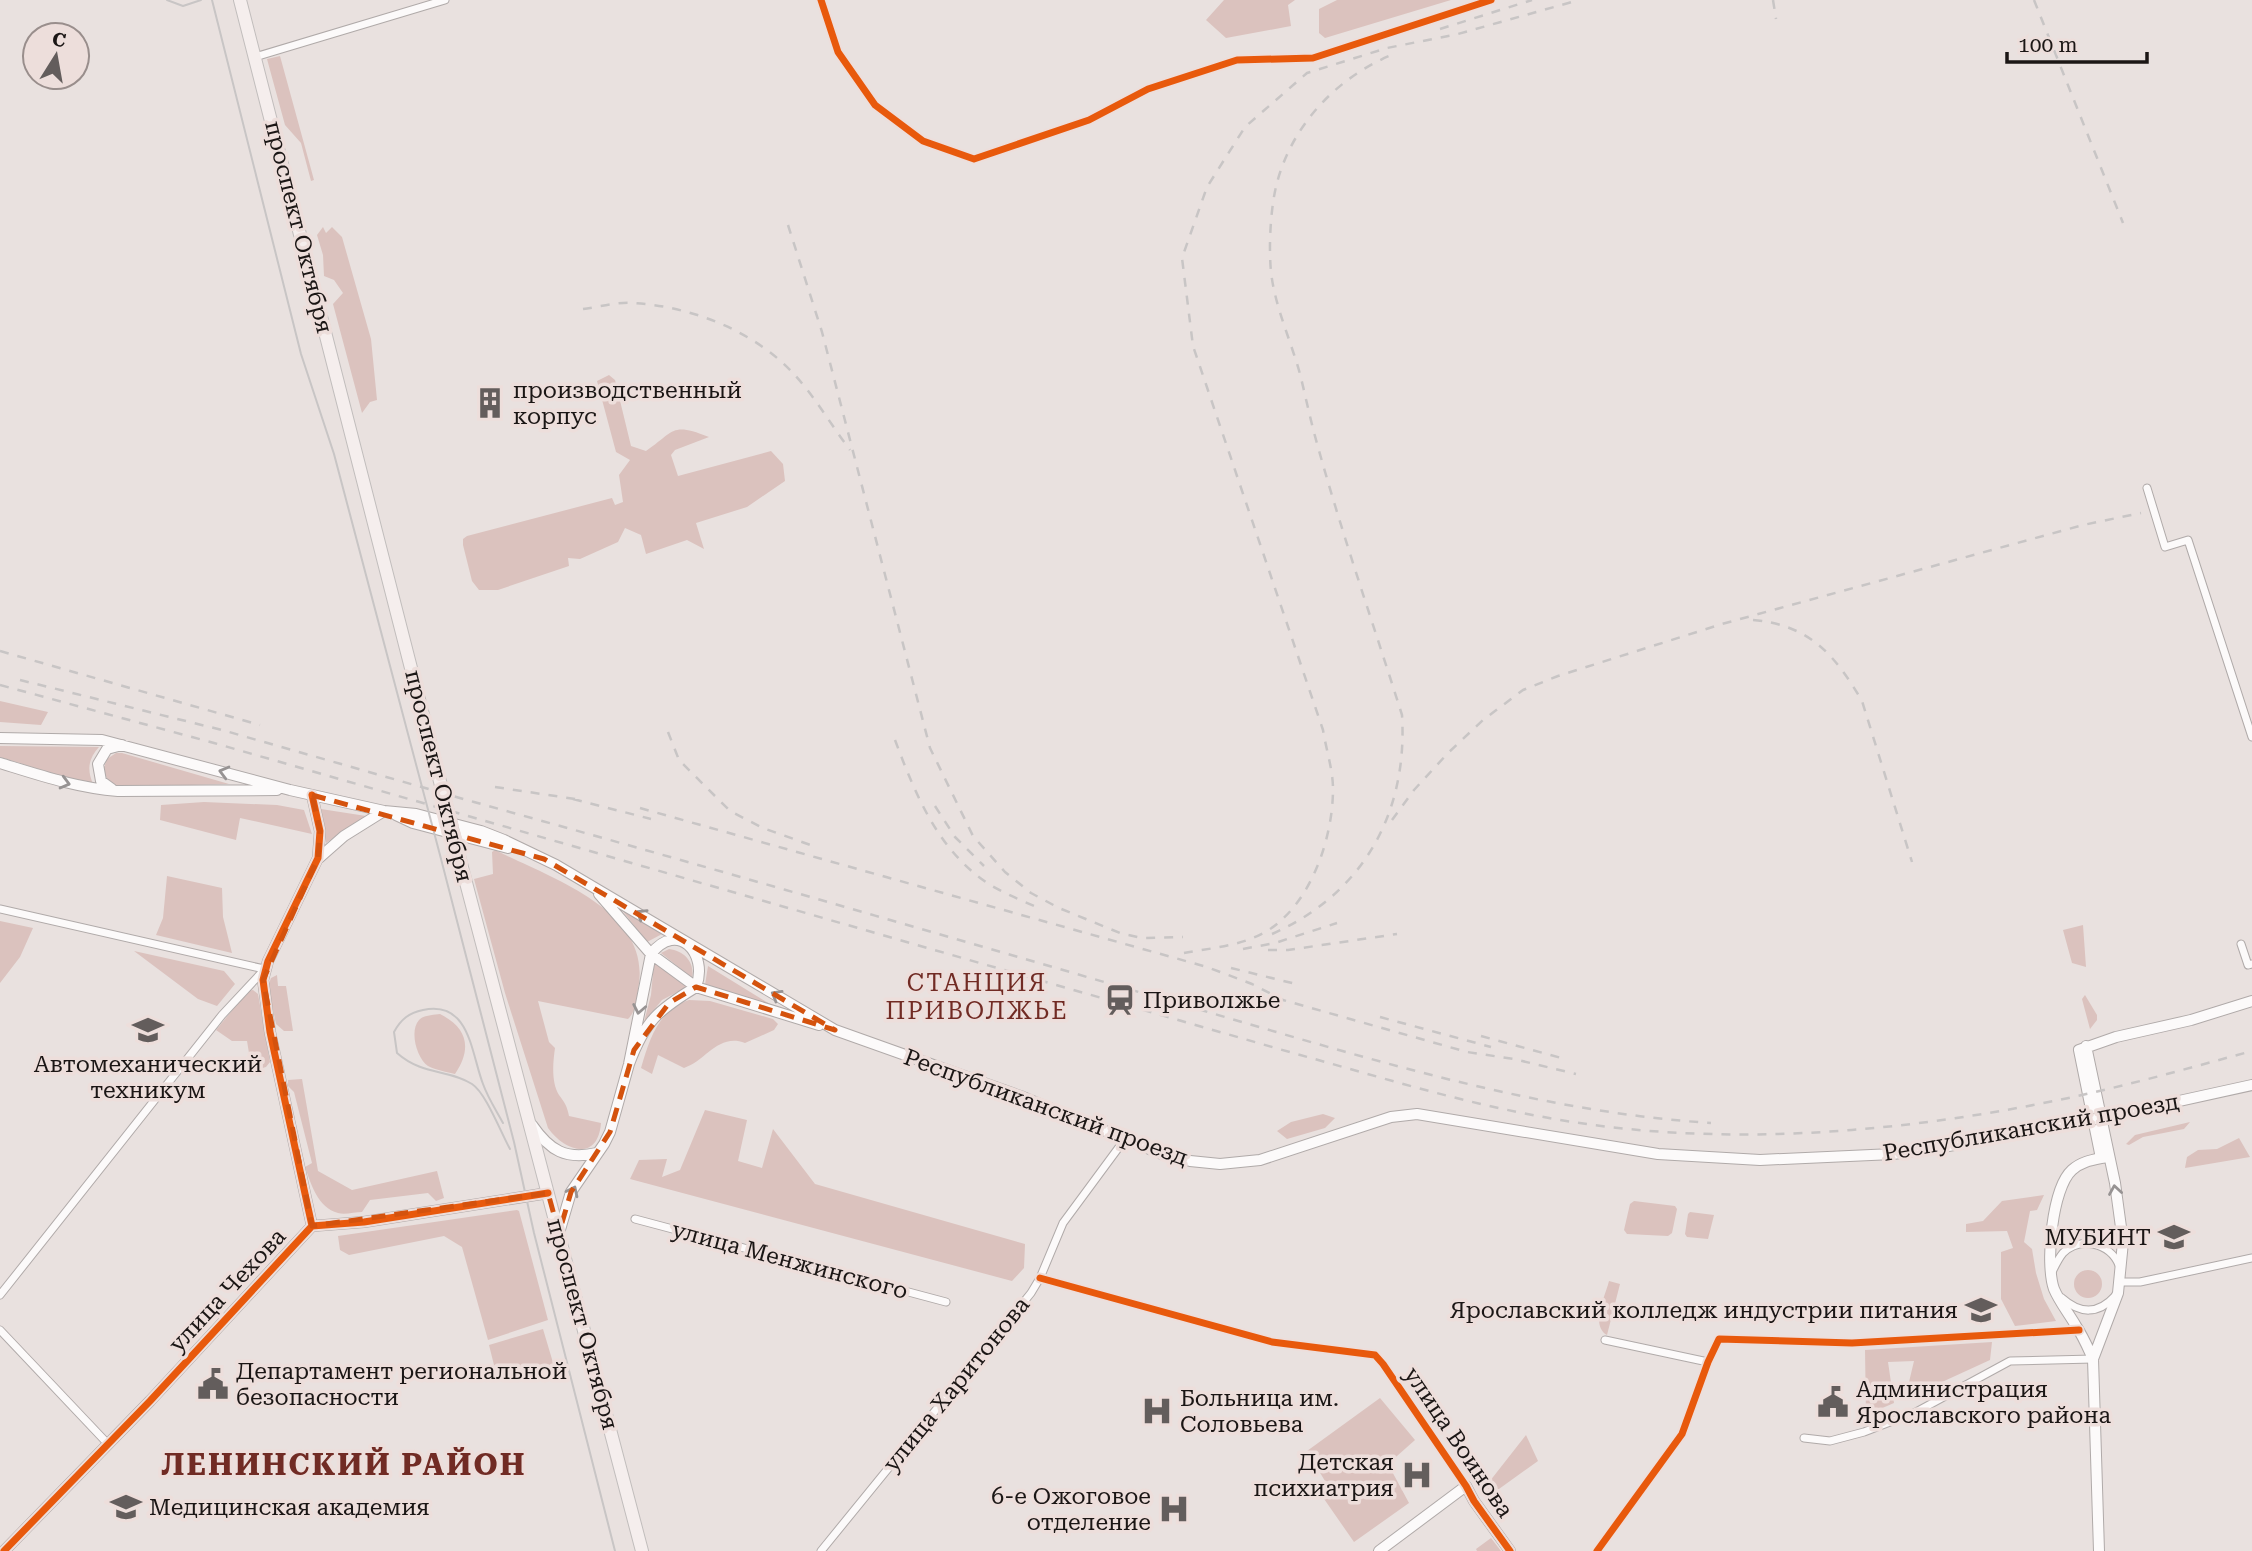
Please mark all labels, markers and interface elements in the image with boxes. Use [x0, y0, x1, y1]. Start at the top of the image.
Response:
north arrow [21, 21, 91, 91]
scale bar [2007, 21, 2147, 65]
text: С [50, 27, 68, 52]
text: 100 m [2018, 33, 2078, 57]
street label: проспект Октября [259, 118, 338, 336]
place label: производственный корпус [513, 377, 742, 430]
building icon: производственный корпус [473, 386, 507, 420]
street label: проспект Октября [399, 667, 478, 885]
one-way arrow [218, 766, 230, 780]
one-way arrow [59, 774, 71, 789]
one-way arrow [636, 909, 649, 922]
district label: СТАНЦИЯ ПРИВОЛЖЬЕ [885, 969, 1069, 1025]
station icon: Приволжье [1103, 983, 1137, 1017]
place label: Приволжье [1143, 987, 1280, 1014]
one-way arrow [771, 991, 784, 1004]
one-way arrow [632, 1003, 647, 1015]
school or university icon: Автомеханический техникум [131, 1013, 165, 1047]
street label: Республиканский проезд [900, 1043, 1191, 1171]
place label: Автомеханический техникум [34, 1051, 262, 1104]
street label: Республиканский проезд [1881, 1088, 2181, 1167]
one-way arrow [2108, 1184, 2123, 1196]
one-way arrow [565, 1186, 579, 1198]
street label: проспект Октября [541, 1216, 624, 1433]
street label: улица Менжинского [669, 1216, 911, 1305]
school or university icon: МУБИНТ [2157, 1220, 2191, 1254]
street label: улица Чехова [163, 1223, 292, 1358]
place label: МУБИНТ [2044, 1224, 2151, 1251]
street label: улица Харитонова [878, 1291, 1036, 1477]
school or university icon: Ярославский колледж индустрии питания [1964, 1293, 1998, 1327]
place label: Ярославский колледж индустрии питания [1450, 1297, 1958, 1324]
place label: Департамент региональной безопасности [236, 1358, 567, 1411]
street label: улица Воинова [1398, 1362, 1519, 1523]
public building icon: Департамент региональной безопасности [196, 1367, 230, 1401]
place label: Администрация Ярославского района [1856, 1376, 2111, 1429]
place label: Больница им. Соловьева [1180, 1385, 1339, 1438]
public building icon: Администрация Ярославского района [1816, 1385, 1850, 1419]
hospital icon: Больница им. Соловьева [1140, 1394, 1174, 1428]
district label: ЛЕНИНСКИЙ РАЙОН [162, 1447, 526, 1482]
place label: Детская психиатрия [1254, 1449, 1394, 1502]
hospital icon: Детская психиатрия [1400, 1458, 1434, 1492]
place label: 6-е Ожоговое отделение [991, 1483, 1151, 1536]
school or university icon: Медицинская академия [109, 1490, 143, 1524]
hospital icon: 6-е Ожоговое отделение [1157, 1492, 1191, 1526]
place label: Медицинская академия [149, 1494, 430, 1521]

